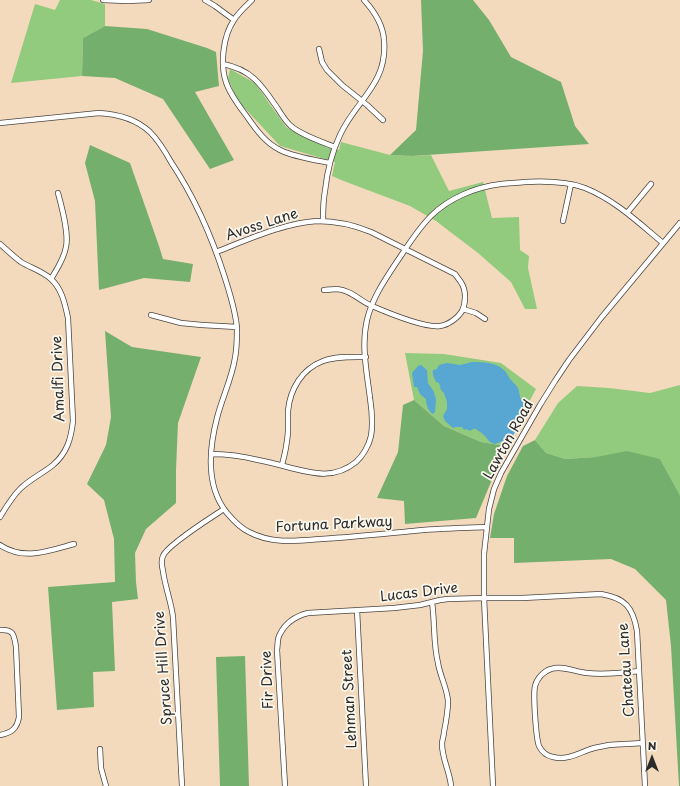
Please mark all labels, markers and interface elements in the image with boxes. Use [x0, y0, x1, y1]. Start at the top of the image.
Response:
street label: Avoss Lane [224, 205, 300, 245]
street label: Amalfi Drive [49, 336, 69, 422]
street label: Lawton Road [480, 398, 538, 482]
street label: Fortuna Parkway [275, 514, 393, 536]
street label: Lucas Drive [379, 580, 459, 606]
street label: Spruce Hill Drive [152, 610, 176, 726]
street label: Chateau Lane [615, 622, 639, 718]
street label: Lehman Street [339, 649, 361, 749]
street label: Fir Drive [259, 651, 277, 709]
text: N [648, 737, 656, 754]
north arrow [632, 738, 672, 778]

